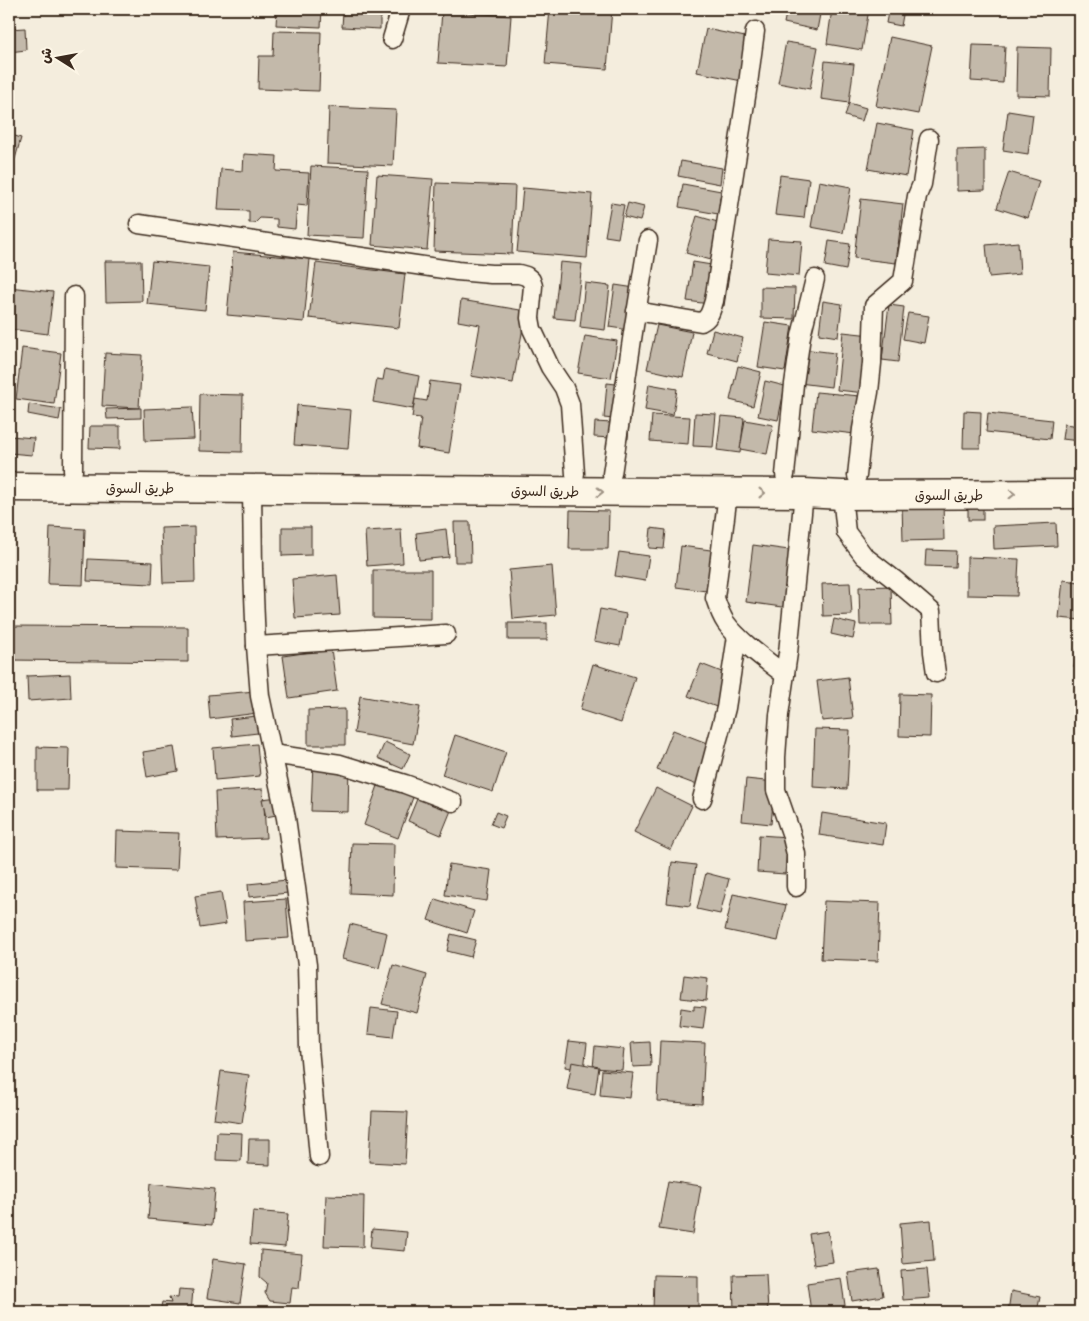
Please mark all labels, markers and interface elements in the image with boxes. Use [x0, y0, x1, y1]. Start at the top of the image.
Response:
north arrow [32, 32, 82, 82]
text: ش [35, 46, 56, 65]
street label: طريق السوق [106, 479, 174, 497]
street label: طريق السوق [511, 481, 579, 501]
one-way arrow [596, 486, 604, 497]
street label: طريق السوق [915, 486, 983, 504]
one-way arrow [759, 488, 767, 498]
one-way arrow [1009, 489, 1017, 499]

